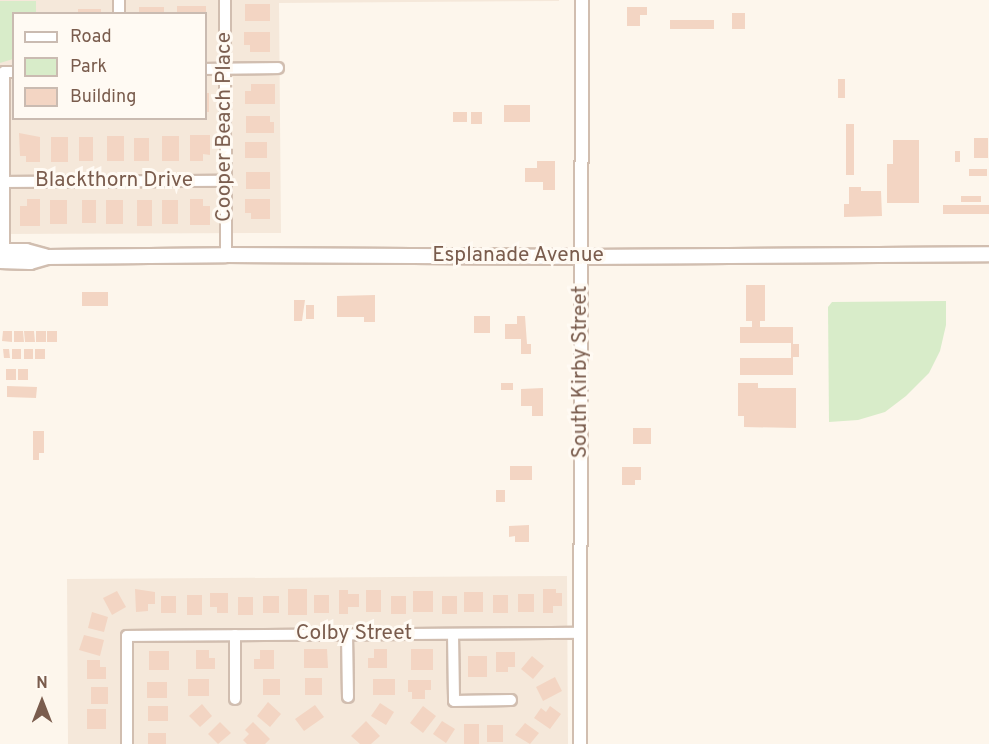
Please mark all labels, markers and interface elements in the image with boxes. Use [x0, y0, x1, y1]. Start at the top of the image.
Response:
legend [12, 12, 207, 120]
text: Road [70, 26, 112, 49]
street label: Cooper Beach Place [212, 32, 238, 222]
text: Park [70, 56, 107, 79]
text: Building [70, 86, 136, 109]
street label: Blackthorn Drive [35, 168, 193, 194]
street label: Esplanade Avenue [432, 243, 604, 269]
street label: South Kirby Street [568, 286, 594, 458]
street label: Colby Street [296, 621, 412, 647]
north arrow [12, 672, 72, 732]
text: N [36, 674, 48, 694]

